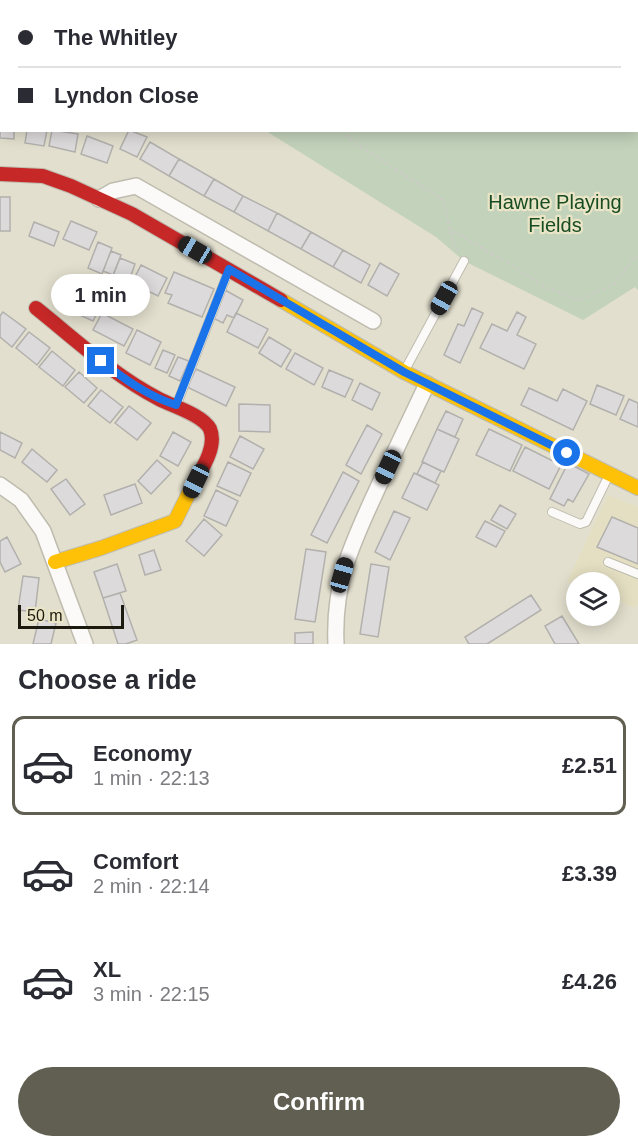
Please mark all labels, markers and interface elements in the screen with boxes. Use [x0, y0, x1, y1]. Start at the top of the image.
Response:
text: The Whitley [54, 25, 177, 50]
text: Lyndon Close [54, 83, 199, 108]
park label: Hawne Playing Fields [488, 191, 622, 236]
car [175, 233, 215, 267]
callout: 1 min [51, 274, 150, 316]
car [427, 278, 461, 318]
text: 1 min [74, 284, 127, 306]
route end [87, 347, 114, 374]
route start [553, 439, 580, 466]
car [372, 447, 404, 487]
car [180, 461, 212, 501]
car [328, 555, 356, 595]
map controls [566, 572, 620, 626]
button: layers [566, 572, 620, 626]
scale bar [18, 602, 124, 630]
text: 50 m [27, 607, 63, 624]
text: Choose a ride [18, 665, 197, 695]
icon: car [21, 739, 75, 793]
text: Economy [93, 741, 192, 766]
text: £2.51 [562, 753, 617, 778]
text: 1 min · 22:13 [93, 767, 210, 789]
icon: car [21, 847, 75, 901]
text: Comfort [93, 849, 179, 874]
text: £3.39 [562, 861, 617, 886]
text: 2 min · 22:14 [93, 875, 210, 897]
icon: car [21, 955, 75, 1009]
text: XL [93, 957, 121, 982]
text: £4.26 [562, 969, 617, 994]
text: 3 min · 22:15 [93, 983, 210, 1005]
button: Confirm [18, 1067, 620, 1136]

